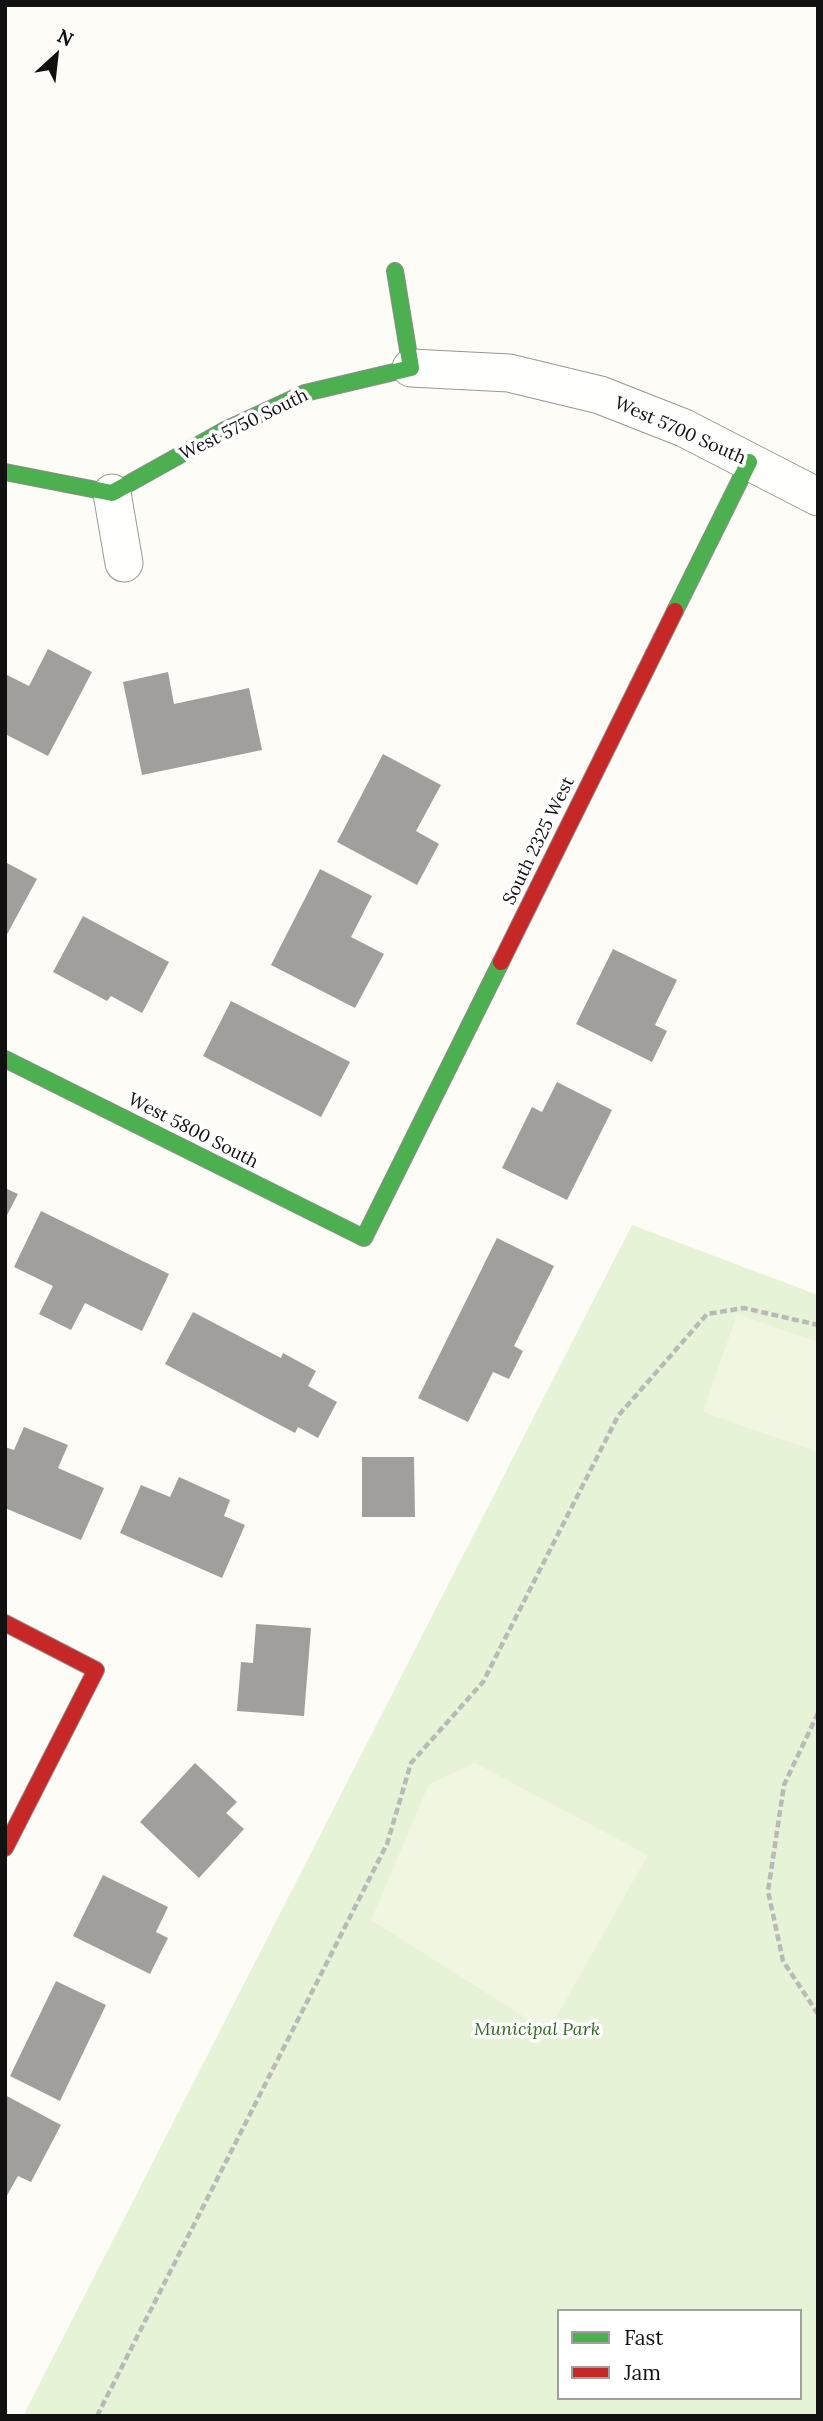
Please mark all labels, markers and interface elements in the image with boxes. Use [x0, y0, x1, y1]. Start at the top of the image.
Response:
north arrow [21, 21, 91, 91]
text: N [54, 23, 78, 51]
street label: West 5750 South [176, 385, 312, 465]
street label: West 5700 South [611, 392, 749, 470]
street label: South 2325 West [499, 773, 579, 909]
street label: West 5800 South [124, 1089, 262, 1173]
park label: Municipal Park [474, 2019, 600, 2041]
legend [557, 2309, 802, 2400]
text: Fast [624, 2324, 663, 2351]
text: Jam [624, 2359, 661, 2386]

